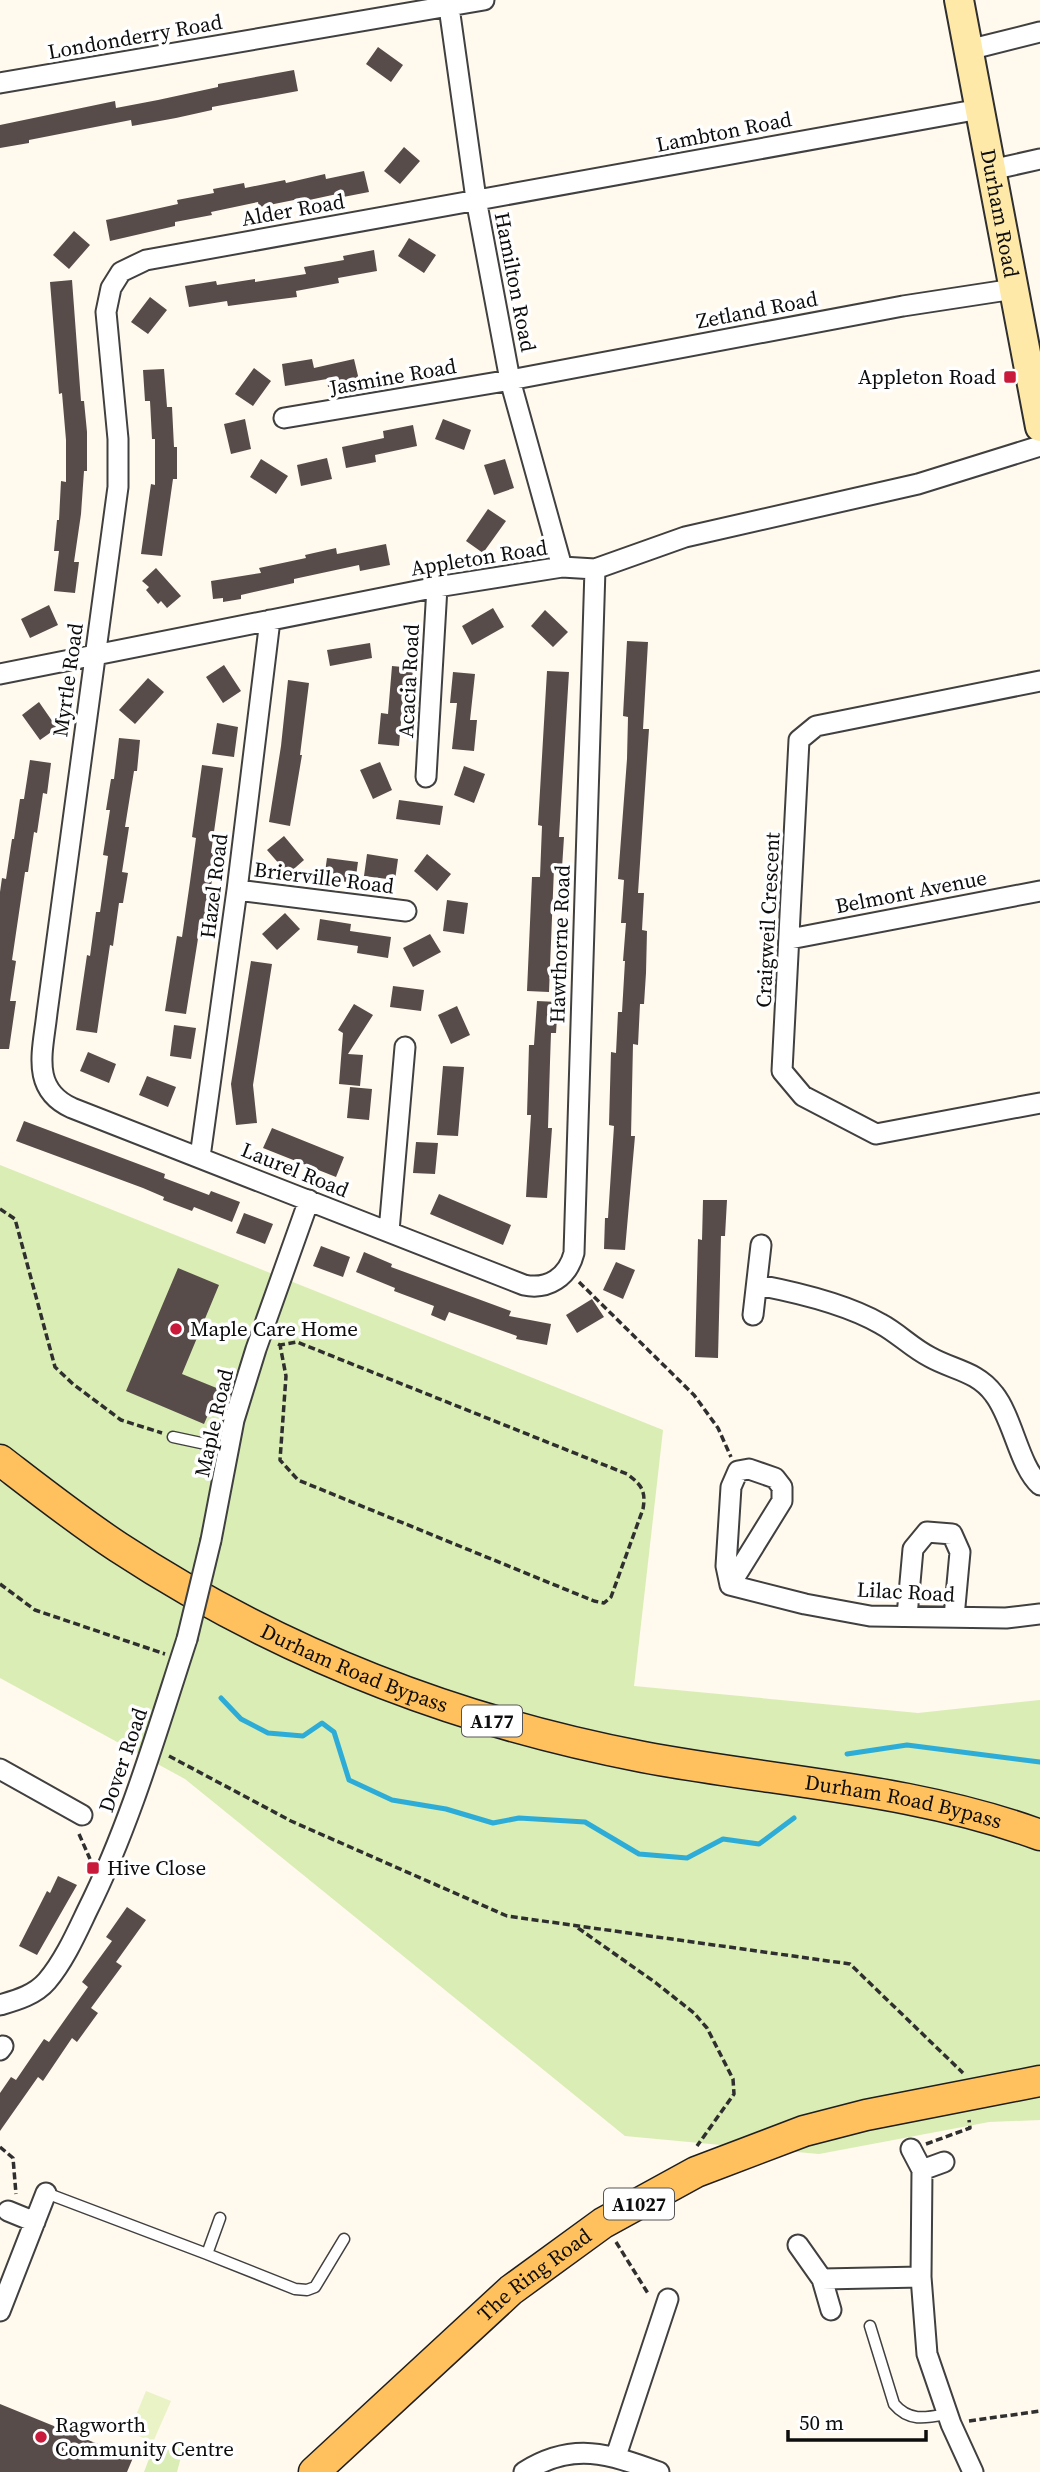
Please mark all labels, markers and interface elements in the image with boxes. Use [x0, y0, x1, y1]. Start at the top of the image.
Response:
street label: Londonderry Road [45, 7, 225, 66]
street label: Lambton Road [654, 104, 794, 159]
street label: Durham Road [974, 146, 1026, 280]
street label: Alder Road [239, 186, 347, 233]
street label: Hamilton Road [488, 210, 543, 354]
street label: Zetland Road [694, 284, 820, 335]
street label: Jasmine Road [326, 351, 459, 402]
place label: Appleton Road [858, 362, 996, 391]
marker: Appleton Road [1002, 369, 1018, 385]
street label: Appleton Road [409, 532, 549, 583]
street label: Myrtle Road [45, 621, 90, 739]
street label: Acacia Road [391, 623, 426, 739]
street label: Craigweil Crescent [748, 831, 787, 1008]
street label: Hazel Road [193, 832, 234, 940]
street label: Brierville Road [252, 855, 396, 900]
street label: Belmont Avenue [833, 863, 989, 920]
street label: Hawthorne Road [542, 864, 577, 1024]
street label: Laurel Road [237, 1135, 353, 1204]
place label: Maple Care Home [190, 1314, 358, 1343]
marker: Maple Care Home [168, 1321, 184, 1337]
street label: Maple Road [187, 1366, 240, 1480]
street label: Lilac Road [856, 1574, 956, 1609]
street label: Durham Road Bypass [256, 1616, 452, 1719]
street label: Dover Road [91, 1704, 154, 1816]
road number: A177 [462, 1706, 522, 1736]
street label: Durham Road Bypass [803, 1767, 1006, 1835]
place label: Hive Close [107, 1853, 206, 1882]
marker: Hive Close [85, 1860, 101, 1876]
road number: A1027 [604, 2188, 674, 2220]
street label: The Ring Road [471, 2221, 597, 2328]
scale bar [788, 2398, 926, 2442]
text: 50 m [799, 2408, 844, 2437]
place label: Ragworth Community Centre [55, 2410, 234, 2463]
marker: Ragworth Community Centre [33, 2429, 49, 2445]

